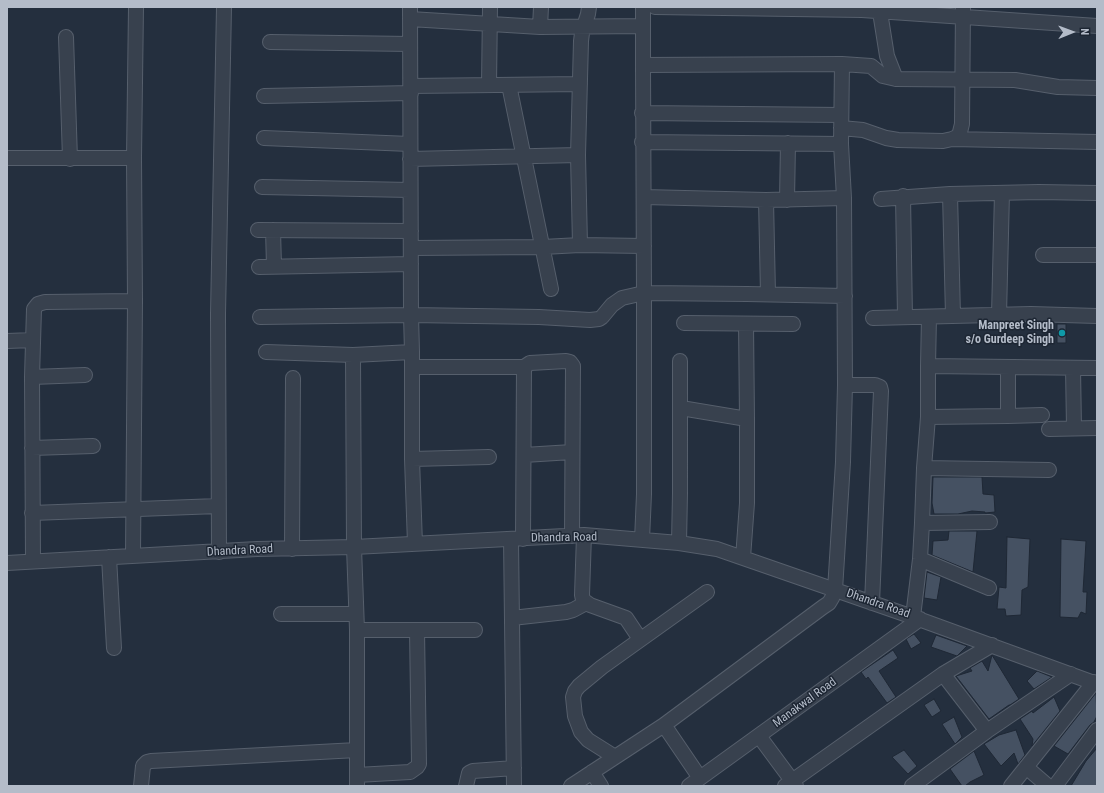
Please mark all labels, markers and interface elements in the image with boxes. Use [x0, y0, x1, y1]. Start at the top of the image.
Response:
north arrow [1052, 12, 1092, 52]
text: N [1078, 28, 1091, 35]
place label: Manpreet Singh s/o Gurdeep Singh [966, 319, 1054, 347]
marker: Manpreet Singh s/o Gurdeep Singh [1057, 328, 1067, 338]
street label: Dhandra Road [531, 530, 597, 546]
street label: Dhandra Road [207, 542, 273, 560]
street label: Dhandra Road [844, 586, 912, 622]
street label: Manakwal Road [770, 675, 840, 731]

